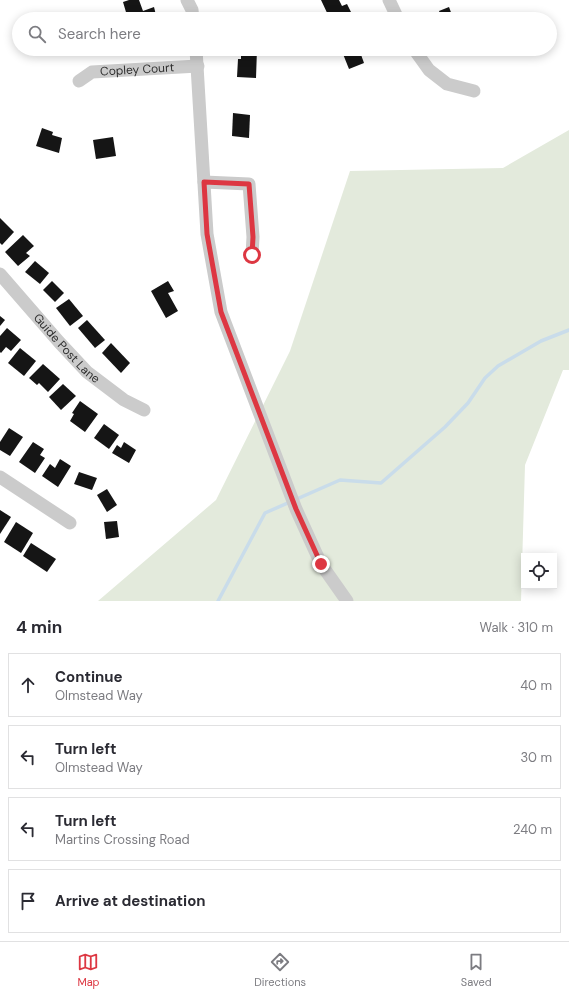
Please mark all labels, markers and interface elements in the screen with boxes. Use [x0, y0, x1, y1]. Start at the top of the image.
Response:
search box [12, 12, 557, 56]
icon: search [26, 23, 48, 45]
text: Search here [58, 24, 141, 44]
street label: Copley Court [100, 59, 175, 80]
route start [243, 246, 261, 264]
street label: Guide Post Lane [30, 310, 103, 387]
map controls [521, 553, 557, 589]
button: locate [521, 553, 557, 589]
route end [312, 555, 330, 573]
text: 4 min [16, 616, 62, 638]
text: Walk · 310 m [480, 619, 553, 636]
text: Continue [55, 667, 123, 687]
icon: ahead [17, 674, 39, 696]
text: 40 m [520, 677, 552, 694]
text: Olmstead Way [55, 687, 143, 704]
text: Turn left [55, 739, 116, 759]
icon: left [17, 746, 39, 768]
text: 30 m [520, 749, 552, 766]
text: Olmstead Way [55, 759, 143, 776]
text: Turn left [55, 811, 116, 831]
icon: left [17, 818, 39, 840]
text: 240 m [513, 821, 552, 838]
text: Martins Crossing Road [55, 831, 190, 848]
icon: arrive [17, 890, 39, 912]
text: Arrive at destination [55, 891, 206, 911]
tab: Map [77, 951, 100, 989]
tab: Directions [254, 951, 306, 989]
tab: Saved [461, 951, 492, 989]

